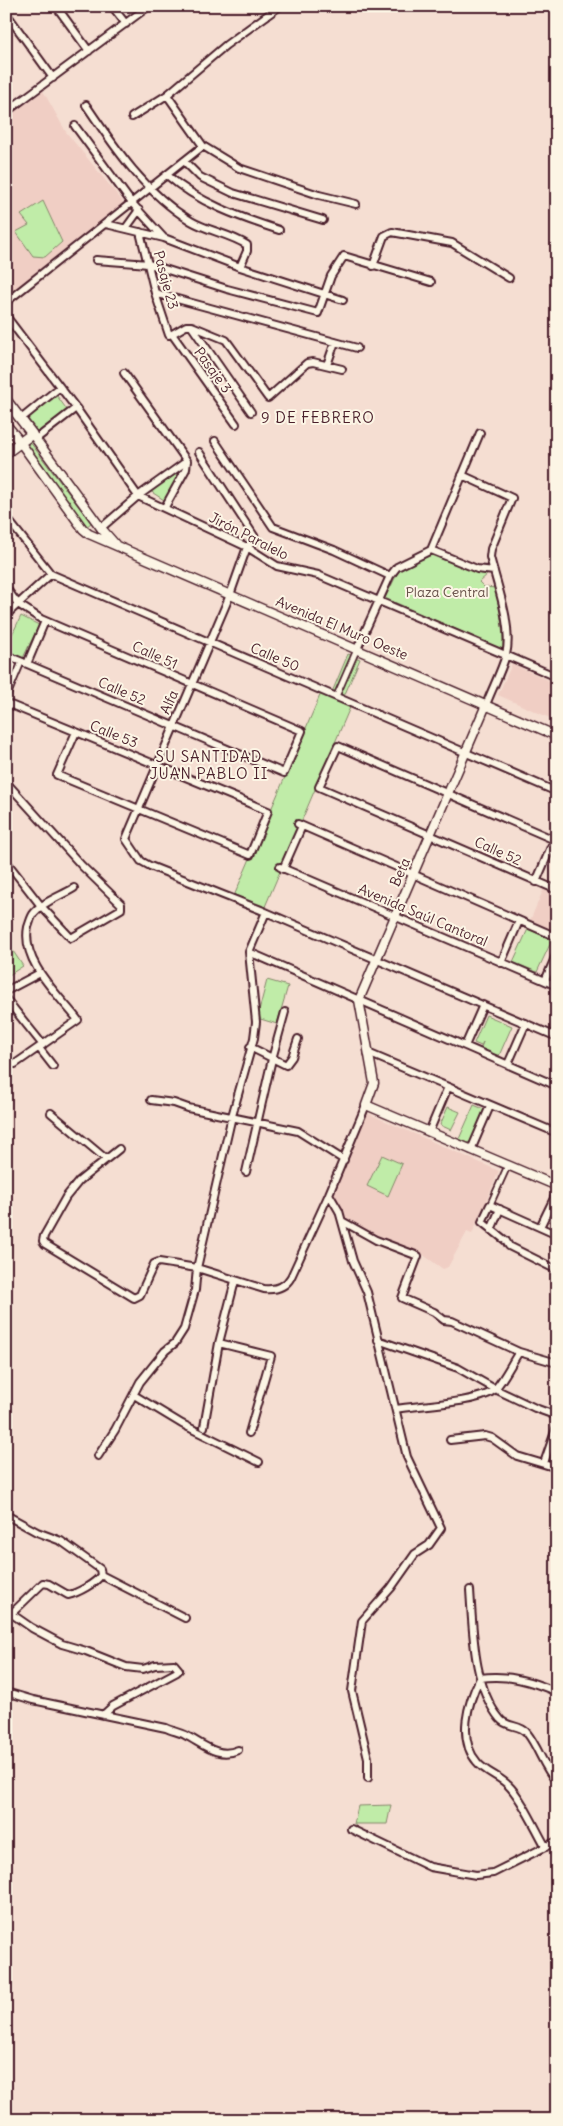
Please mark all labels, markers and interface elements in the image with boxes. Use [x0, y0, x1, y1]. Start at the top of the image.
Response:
street label: Pasaje 23 [150, 249, 182, 311]
street label: Pasaje 3 [190, 344, 236, 397]
district label: 9 DE FEBRERO [261, 408, 375, 427]
street label: Jirón Paralelo [206, 508, 292, 564]
park label: Plaza Central [405, 583, 489, 601]
street label: Avenida El Muro Oeste [273, 592, 411, 664]
street label: Calle 51 [129, 637, 181, 673]
street label: Calle 50 [248, 639, 302, 675]
street label: Calle 52 [95, 673, 149, 709]
street label: Alfa [156, 687, 182, 717]
street label: Calle 53 [87, 716, 141, 752]
district label: SU SANTIDAD JUAN PABLO II [150, 747, 268, 783]
street label: Calle 52 [472, 833, 525, 870]
street label: Beta [386, 855, 414, 889]
street label: Avenida Saúl Cantoral [356, 880, 490, 950]

